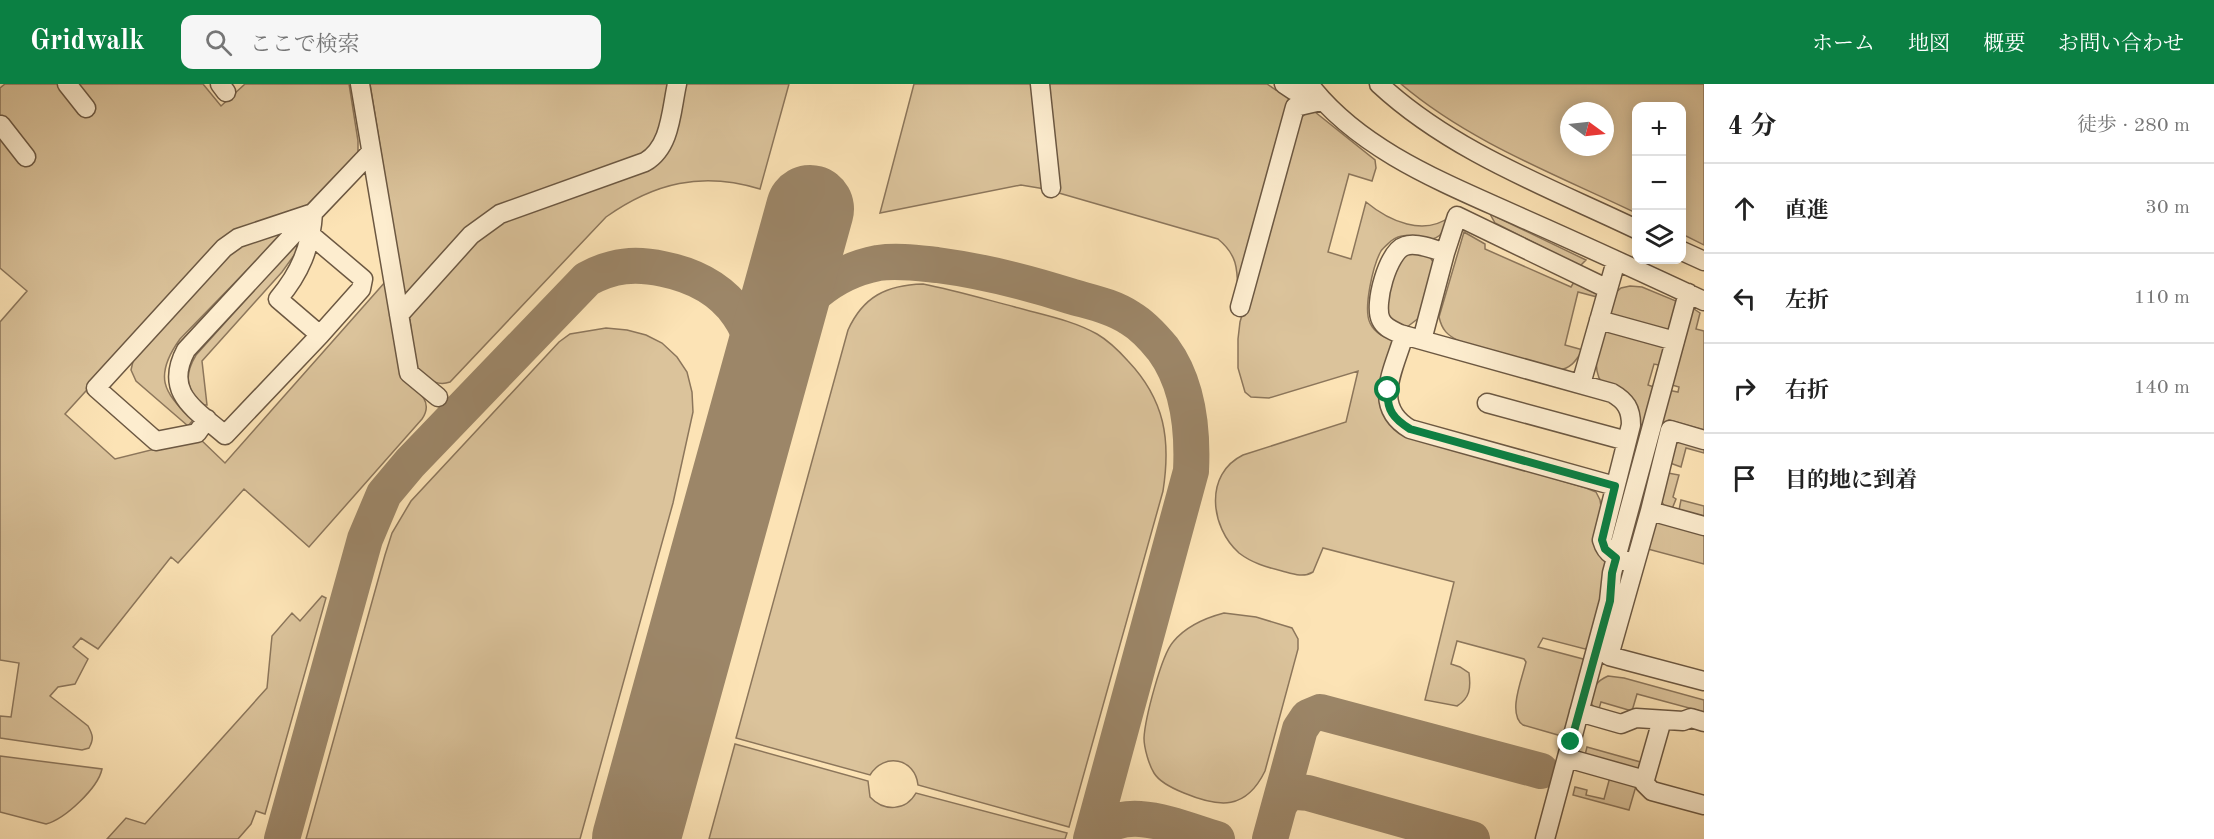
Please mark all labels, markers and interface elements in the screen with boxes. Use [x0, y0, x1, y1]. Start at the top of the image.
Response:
search box [181, 15, 601, 69]
icon: search [202, 26, 235, 59]
text: Gridwalk [30, 28, 145, 56]
text: ここで検索 [250, 34, 360, 56]
text: ホーム [1812, 34, 1875, 55]
text: 地図 [1908, 34, 1950, 55]
text: 概要 [1983, 34, 2025, 55]
text: お問い合わせ [2058, 34, 2184, 55]
north arrow [1560, 102, 1614, 156]
map controls [1632, 102, 1686, 264]
button: + [1632, 102, 1686, 156]
text: 4 分 [1728, 114, 1776, 140]
text: 徒歩 · 280 m [2077, 116, 2190, 136]
button: − [1632, 156, 1686, 210]
icon: ahead [1728, 192, 1761, 225]
text: 30 m [2145, 198, 2190, 218]
text: 直進 [1785, 200, 1829, 222]
button: layers [1632, 210, 1686, 264]
icon: left [1728, 282, 1761, 315]
text: 110 m [2134, 288, 2190, 308]
text: 左折 [1785, 290, 1829, 312]
icon: right [1728, 372, 1761, 405]
route start [1374, 376, 1400, 402]
text: 140 m [2134, 378, 2190, 398]
text: 右折 [1785, 380, 1829, 402]
icon: arrive [1728, 462, 1761, 495]
text: 目的地に到着 [1785, 470, 1917, 492]
route end [1557, 728, 1583, 754]

